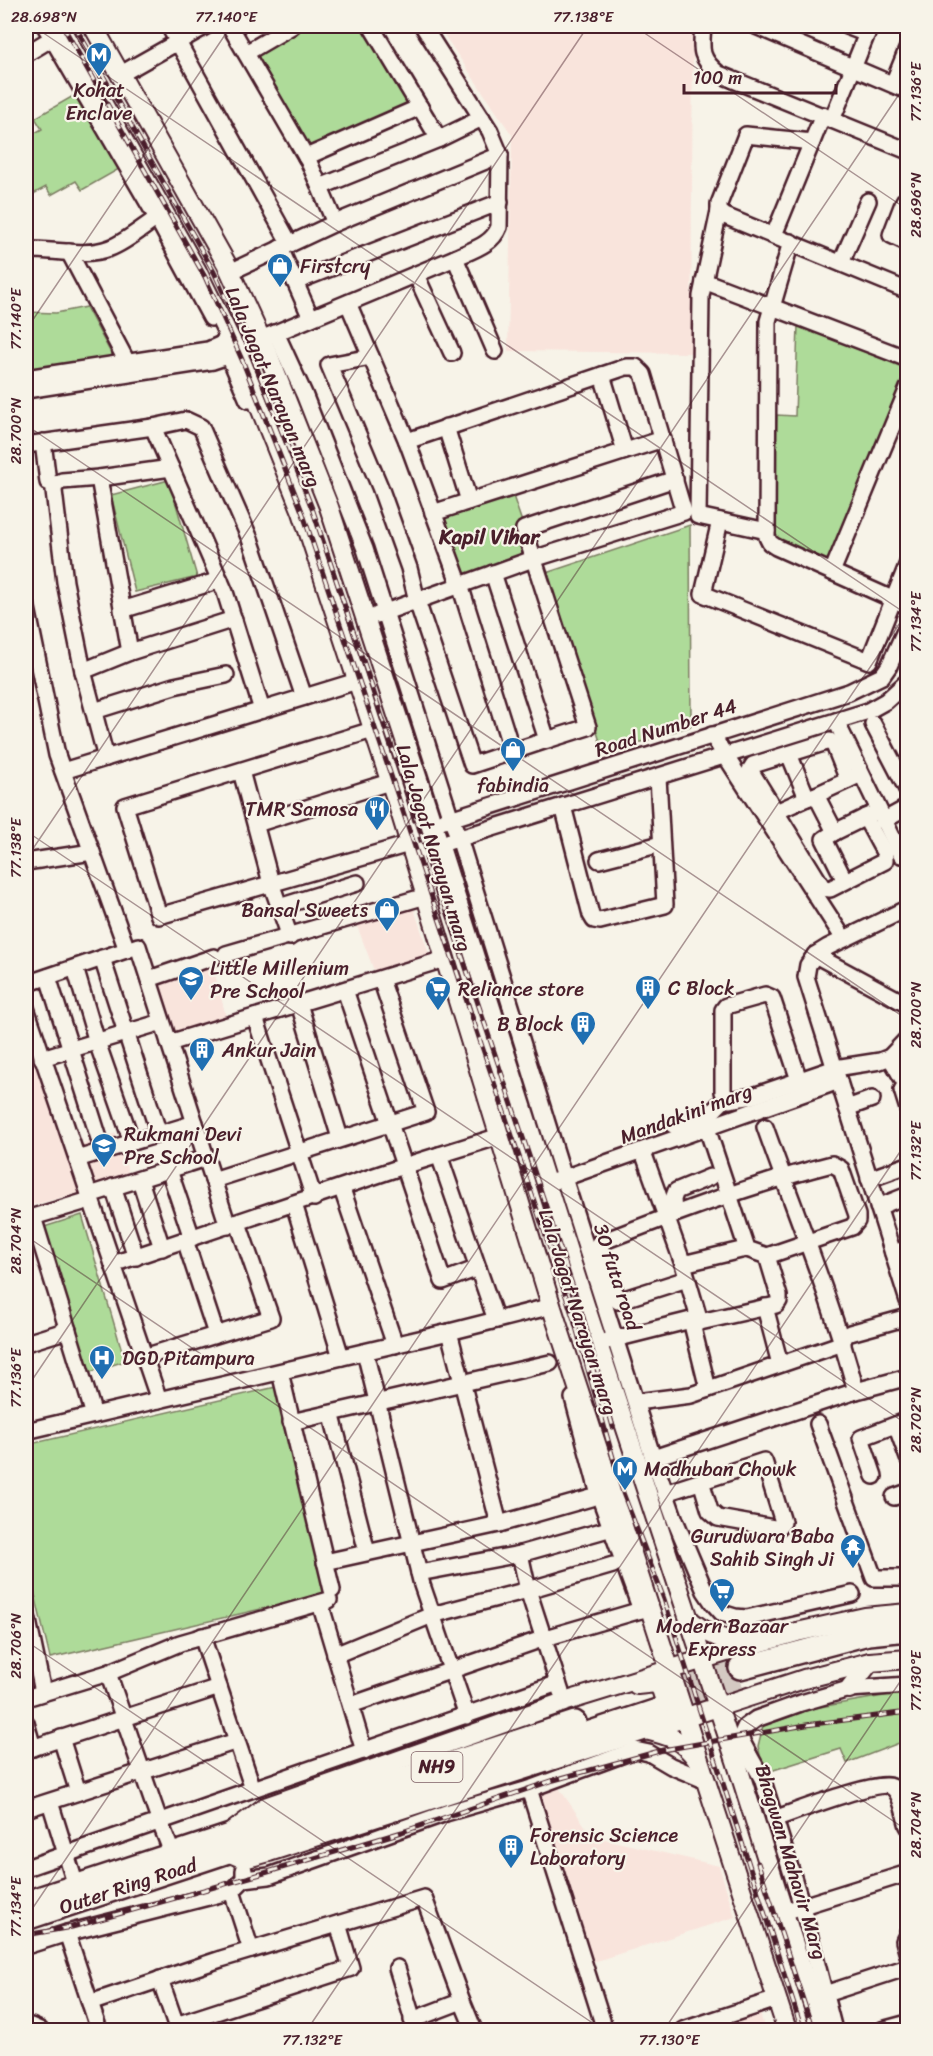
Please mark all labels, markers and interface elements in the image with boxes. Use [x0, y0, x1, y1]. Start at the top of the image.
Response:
text: 28.698°N [11, 4, 78, 30]
text: 77.140°E [195, 4, 259, 30]
text: 77.138°E [553, 4, 615, 30]
metro station icon: Kohat Enclave [84, 40, 114, 78]
scale bar [684, 57, 836, 95]
text: 77.136°E [903, 61, 929, 122]
text: 100 m [693, 62, 742, 94]
place label: Kohat Enclave [65, 73, 133, 131]
text: 28.696°N [903, 172, 929, 238]
place label: Firstcry [300, 249, 371, 284]
shop icon: Firstcry [265, 251, 295, 289]
street label: Lala Jagat Narayan marg [215, 281, 331, 493]
text: 77.140°E [3, 286, 29, 350]
text: 28.700°N [3, 397, 29, 464]
district label: Kapil Vihar [438, 518, 541, 556]
text: 77.134°E [903, 590, 929, 652]
street label: Road Number 44 [590, 689, 742, 767]
shop icon: fabindia [498, 735, 528, 773]
street label: Lala Jagat Narayan marg [386, 740, 482, 956]
place label: fabindia [477, 768, 549, 803]
place label: TMR Samosa [245, 792, 358, 827]
restaurant icon: TMR Samosa [362, 794, 392, 832]
text: 77.138°E [3, 816, 29, 878]
place label: Bansal Sweets [241, 893, 369, 928]
shop icon: Bansal Sweets [372, 895, 402, 933]
place label: Little Millenium Pre School [210, 951, 349, 1009]
school or university icon: Little Millenium Pre School [176, 964, 206, 1002]
place label: C Block [668, 971, 735, 1006]
place label: Reliance store [458, 972, 584, 1007]
building icon: C Block [633, 973, 663, 1011]
supermarket icon: Reliance store [423, 974, 453, 1012]
text: 28.700°N [903, 981, 929, 1048]
place label: B Block [497, 1007, 564, 1042]
building icon: B Block [568, 1009, 598, 1047]
place label: Ankur Jain [221, 1033, 317, 1068]
building icon: Ankur Jain [187, 1035, 217, 1073]
street label: Mandakini marg [615, 1074, 757, 1154]
place label: Rukmani Devi Pre School [124, 1117, 243, 1175]
text: 77.132°E [903, 1119, 929, 1181]
school or university icon: Rukmani Devi Pre School [89, 1131, 119, 1169]
street label: Lala Jagat Narayan marg [528, 1204, 628, 1420]
text: 28.704°N [3, 1207, 29, 1274]
street label: 30 futa road [583, 1219, 651, 1337]
place label: DGD Pitampura [122, 1341, 255, 1376]
hospital icon: DGD Pitampura [87, 1343, 117, 1381]
text: 77.136°E [3, 1347, 29, 1408]
text: 28.702°N [903, 1387, 929, 1453]
place label: Madhuban Chowk [644, 1452, 797, 1487]
metro station icon: Madhuban Chowk [610, 1454, 640, 1492]
place label: Gurudwara Baba Sahib Singh Ji [691, 1519, 835, 1577]
temple icon: Gurudwara Baba Sahib Singh Ji [838, 1532, 868, 1570]
supermarket icon: Modern Bazaar Express [707, 1576, 737, 1614]
place label: Modern Bazaar Express [656, 1609, 790, 1667]
text: 28.706°N [3, 1613, 29, 1679]
text: 77.130°E [903, 1649, 929, 1711]
road number: NH9 [412, 1752, 462, 1782]
street label: Bhagwan Mahavir Marg [745, 1760, 837, 1964]
text: 28.704°N [903, 1791, 929, 1858]
place label: Forensic Science Laboratory [530, 1818, 678, 1876]
building icon: Forensic Science Laboratory [496, 1832, 526, 1870]
street label: Outer Ring Road [55, 1847, 203, 1925]
text: 77.134°E [3, 1875, 29, 1937]
text: 77.132°E [282, 2027, 344, 2053]
text: 77.130°E [639, 2027, 701, 2053]

